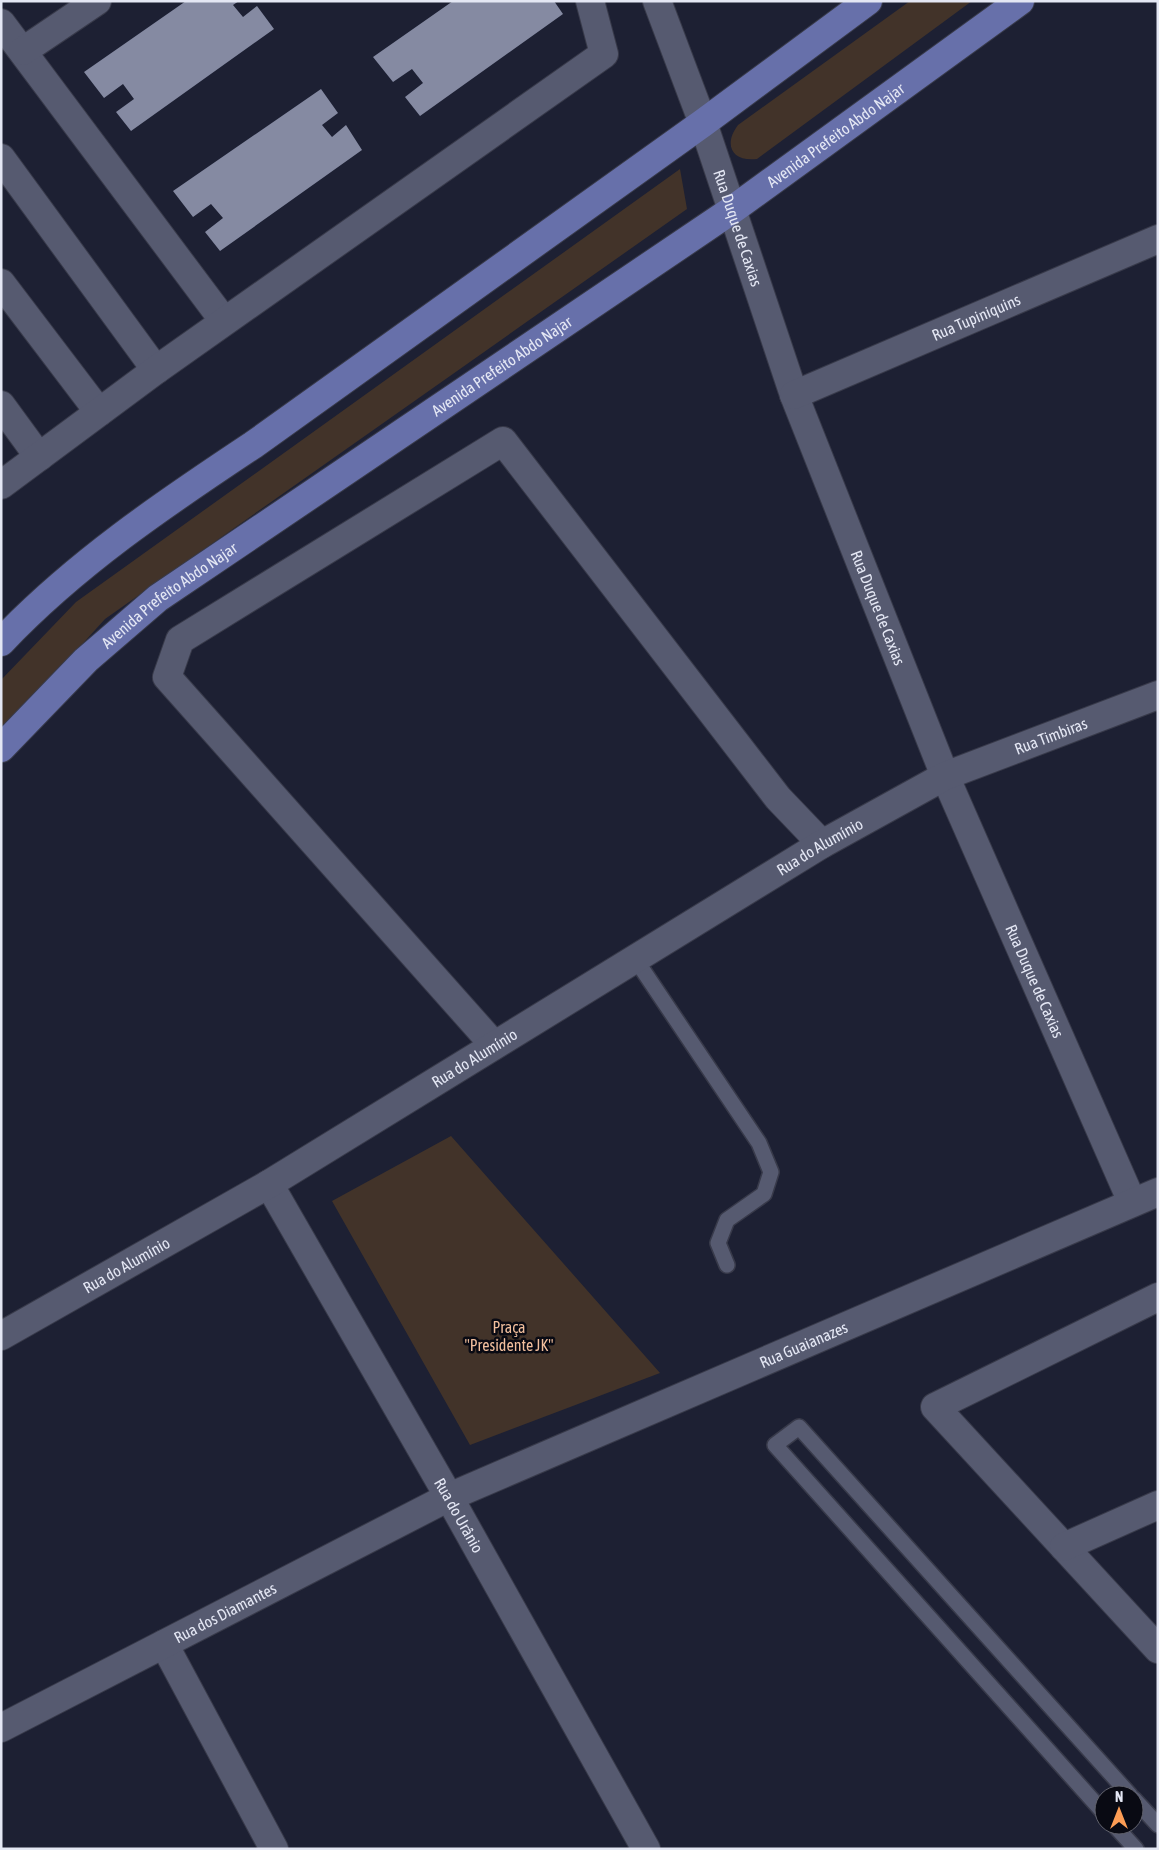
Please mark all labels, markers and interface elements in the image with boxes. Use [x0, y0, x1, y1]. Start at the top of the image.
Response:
street label: Avenida Prefeito Abdo Najar [763, 79, 908, 191]
street label: Rua Duque de Caxias [710, 167, 766, 289]
street label: Rua Tupiniquins [929, 290, 1023, 344]
street label: Avenida Prefeito Abdo Najar [428, 312, 575, 420]
street label: Avenida Prefeito Abdo Najar [98, 538, 241, 652]
street label: Rua Duque de Caxias [847, 548, 909, 668]
street label: Rua Timbiras [1012, 714, 1090, 758]
street label: Rua do Alumínio [773, 814, 866, 879]
street label: Rua Duque de Caxias [1002, 922, 1068, 1041]
street label: Rua do Alumínio [428, 1025, 520, 1091]
street label: Rua do Alumínio [80, 1233, 173, 1297]
park label: Praça "Presidente JK" [464, 1318, 554, 1354]
street label: Rua Guaianazes [757, 1318, 851, 1371]
street label: Rua do Urânio [431, 1475, 487, 1556]
street label: Rua dos Diamantes [171, 1579, 279, 1646]
north arrow [1094, 1785, 1144, 1835]
text: N [1115, 1789, 1123, 1805]

